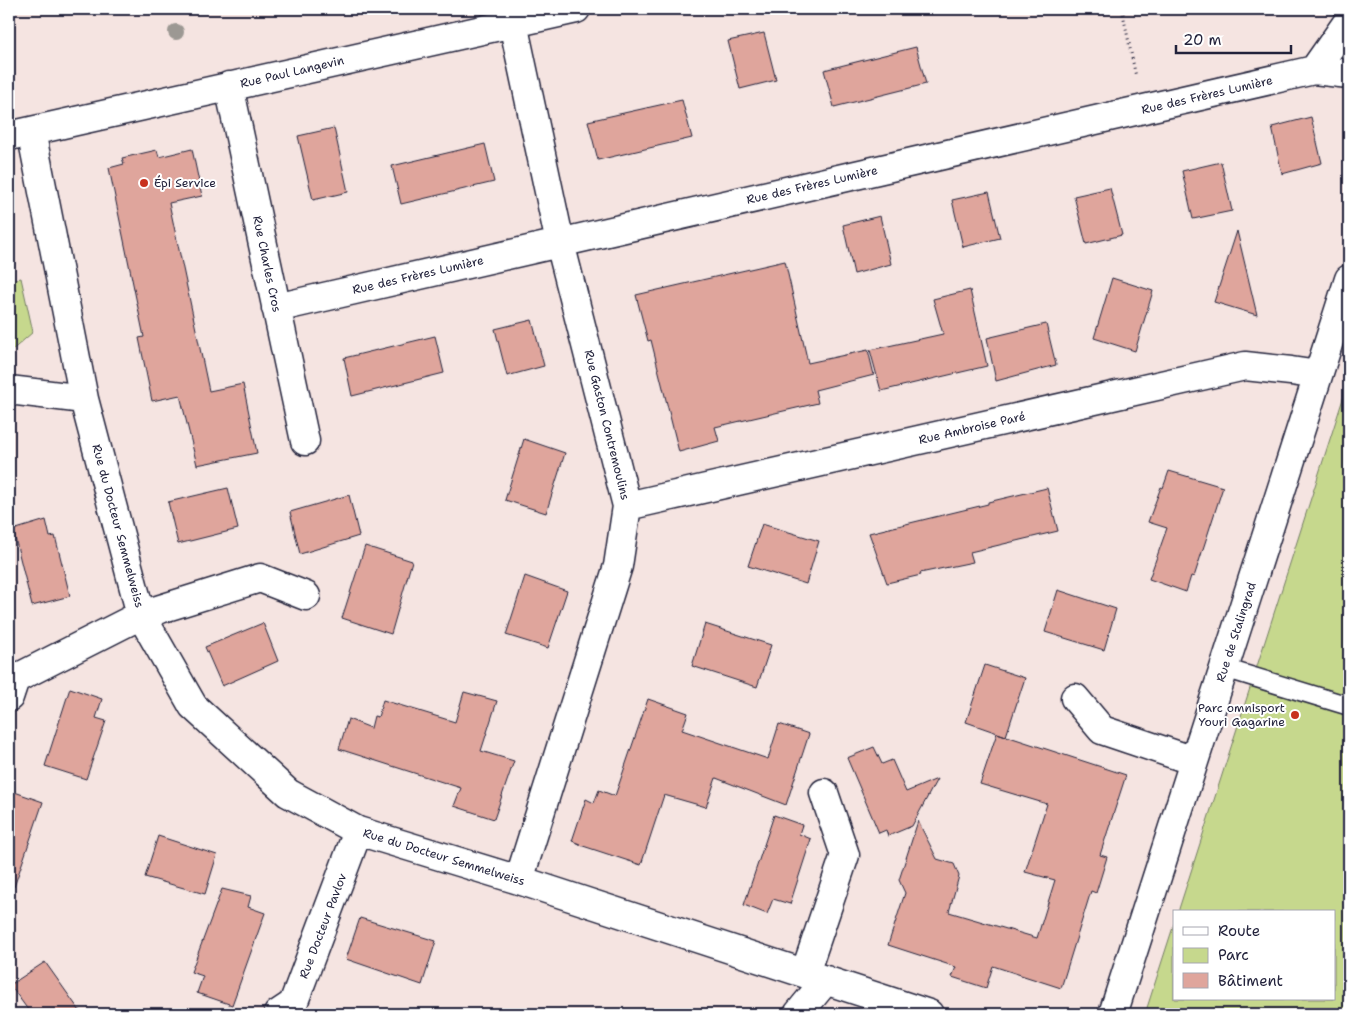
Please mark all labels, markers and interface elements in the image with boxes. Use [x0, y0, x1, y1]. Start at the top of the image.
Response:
scale bar [1176, 22, 1290, 54]
text: 20 m [1183, 30, 1222, 50]
street label: Rue Paul Langevin [238, 52, 346, 92]
street label: Rue des Frères Lumière [1140, 72, 1274, 118]
street label: Rue des Frères Lumière [745, 162, 879, 208]
place label: Épi Service [154, 175, 216, 191]
marker: Épi Service [138, 177, 150, 189]
street label: Rue Charles Cros [249, 214, 285, 314]
street label: Rue des Frères Lumière [351, 252, 485, 298]
street label: Rue Gaston Contremoulins [581, 348, 633, 502]
street label: Rue Ambroise Paré [917, 408, 1027, 448]
street label: Rue du Docteur Semmelweiss [88, 442, 148, 610]
street label: Rue de Stalingrad [1212, 580, 1260, 684]
place label: Parc omnisport Youri Gagarine [1198, 700, 1285, 730]
marker: Parc omnisport Youri Gagarine [1289, 709, 1301, 721]
street label: Rue du Docteur Semmelweiss [361, 825, 527, 889]
street label: Rue Docteur Pavlov [296, 871, 351, 981]
legend [1173, 910, 1336, 1000]
text: Route [1218, 921, 1260, 941]
text: Parc [1218, 945, 1249, 965]
text: Bâtiment [1218, 971, 1283, 991]

